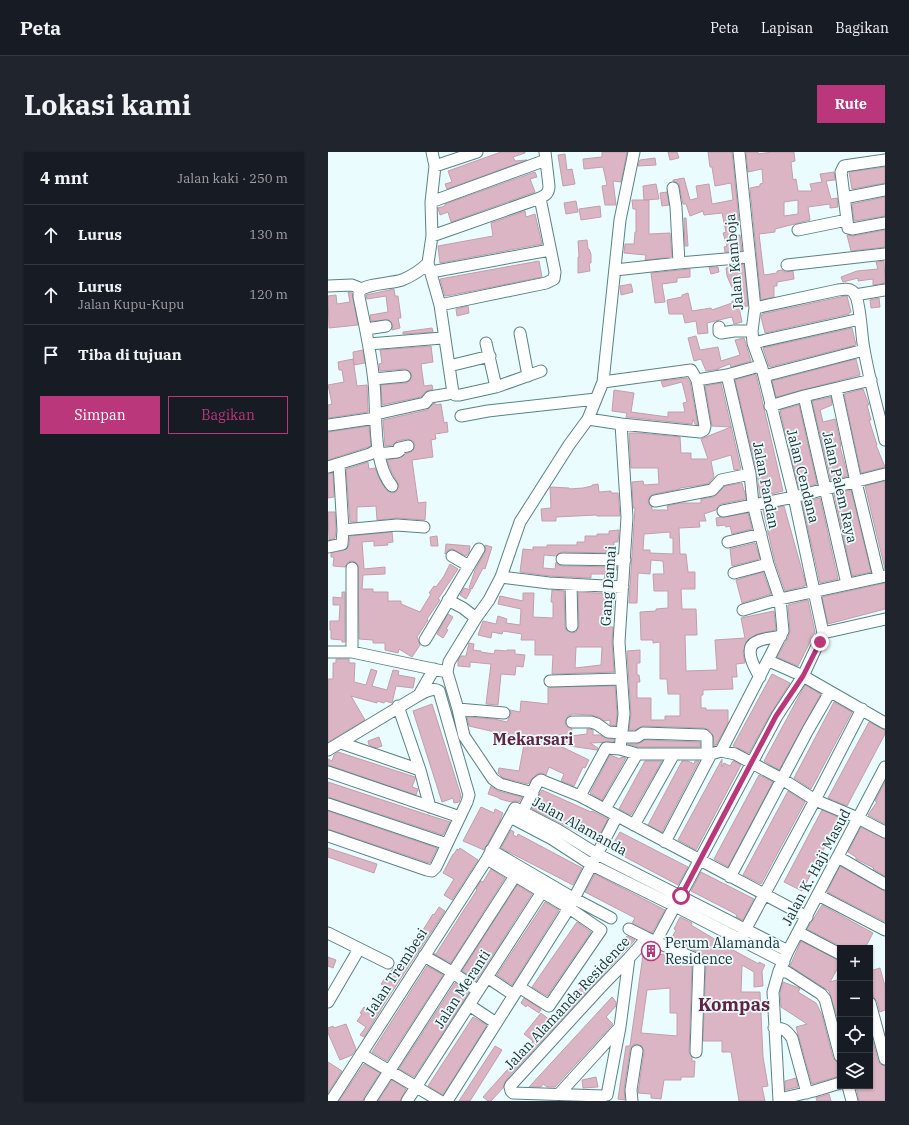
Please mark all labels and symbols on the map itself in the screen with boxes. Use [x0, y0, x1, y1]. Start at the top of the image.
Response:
street label: Jalan Kamboja [721, 213, 747, 311]
street label: Jalan Cendana [783, 427, 823, 525]
street label: Jalan Palem Raya [818, 429, 862, 545]
street label: Jalan Pandan [749, 440, 783, 530]
street label: Gang Damai [596, 545, 620, 627]
route end [811, 633, 829, 651]
district label: Mekarsari [493, 729, 573, 749]
street label: Jalan Alamanda [530, 793, 631, 860]
street label: Jalan K. Haji Masud [778, 805, 855, 928]
route start [672, 887, 690, 905]
street label: Jalan Trembesi [361, 925, 431, 1019]
street label: Jalan Alamanda Residence [500, 932, 634, 1074]
place label: Perum Alamanda Residence [665, 934, 780, 968]
building icon: Perum Alamanda Residence [640, 940, 662, 962]
street label: Jalan Meranti [430, 946, 494, 1032]
district label: Kompas [698, 993, 770, 1016]

